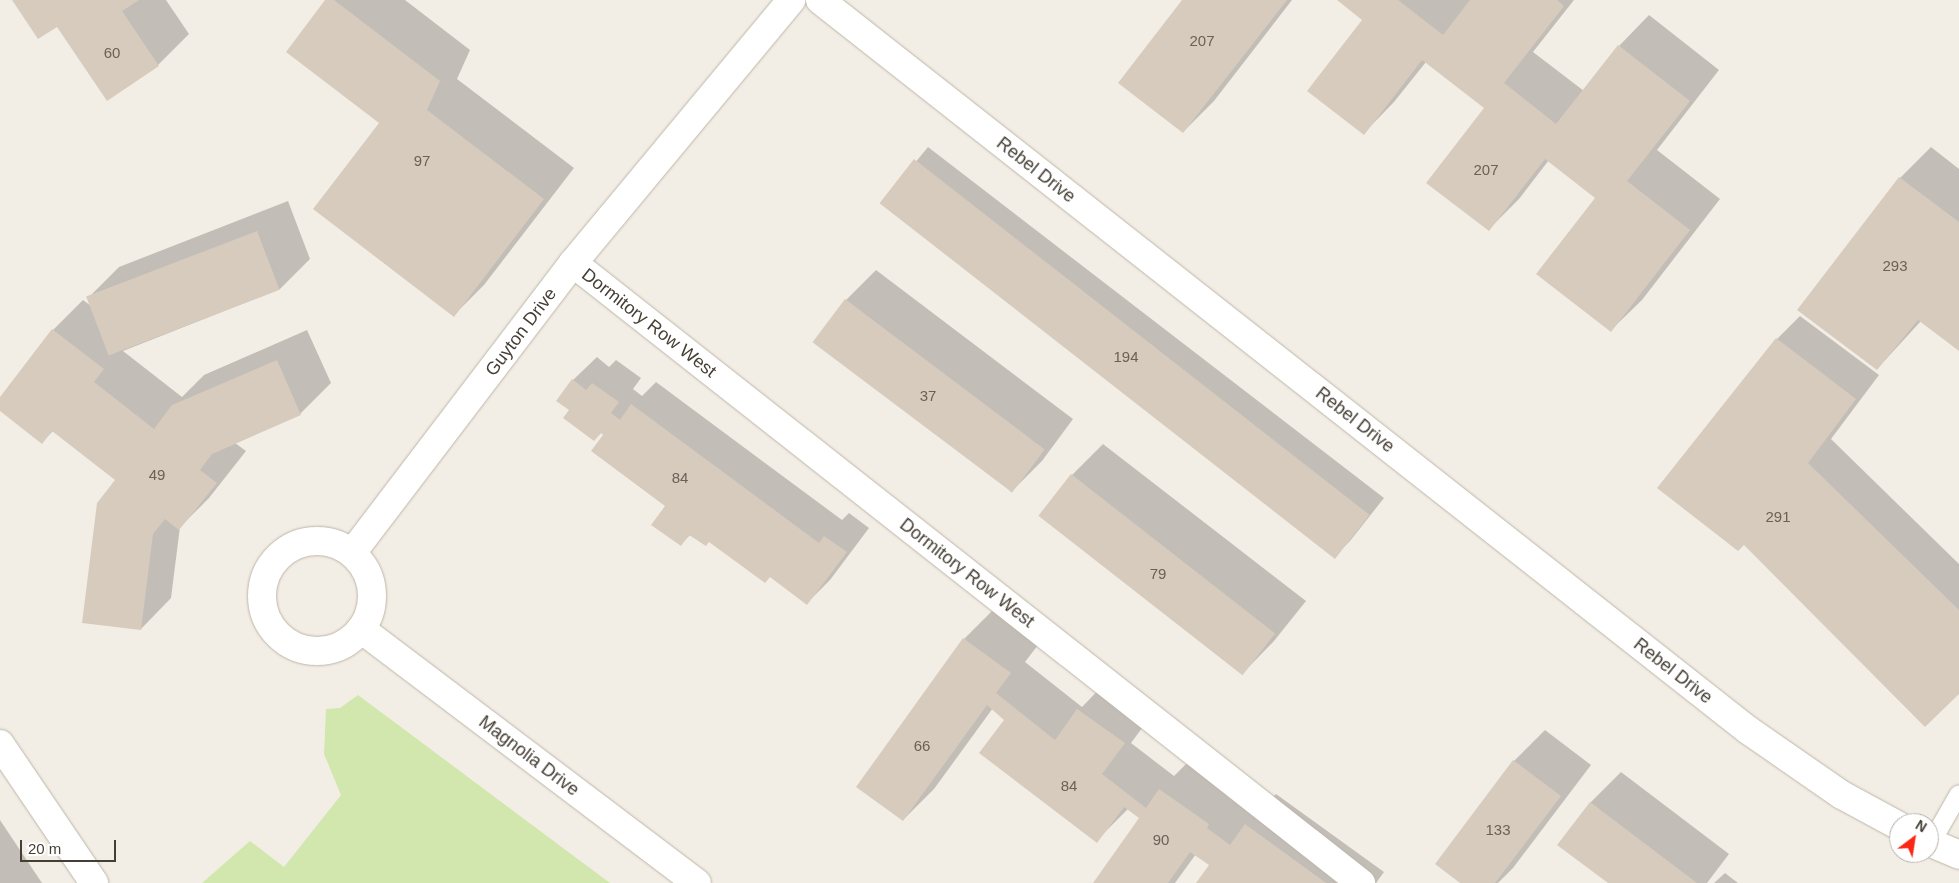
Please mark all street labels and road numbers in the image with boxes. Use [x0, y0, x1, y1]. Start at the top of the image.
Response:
street label: Rebel Drive [992, 133, 1080, 207]
street label: Dormitory Row West [577, 264, 721, 382]
street label: Guyton Drive [481, 284, 561, 380]
street label: Rebel Drive [1311, 383, 1399, 457]
street label: Dormitory Row West [895, 514, 1039, 632]
street label: Rebel Drive [1629, 634, 1717, 708]
street label: Magnolia Drive [475, 711, 583, 801]

